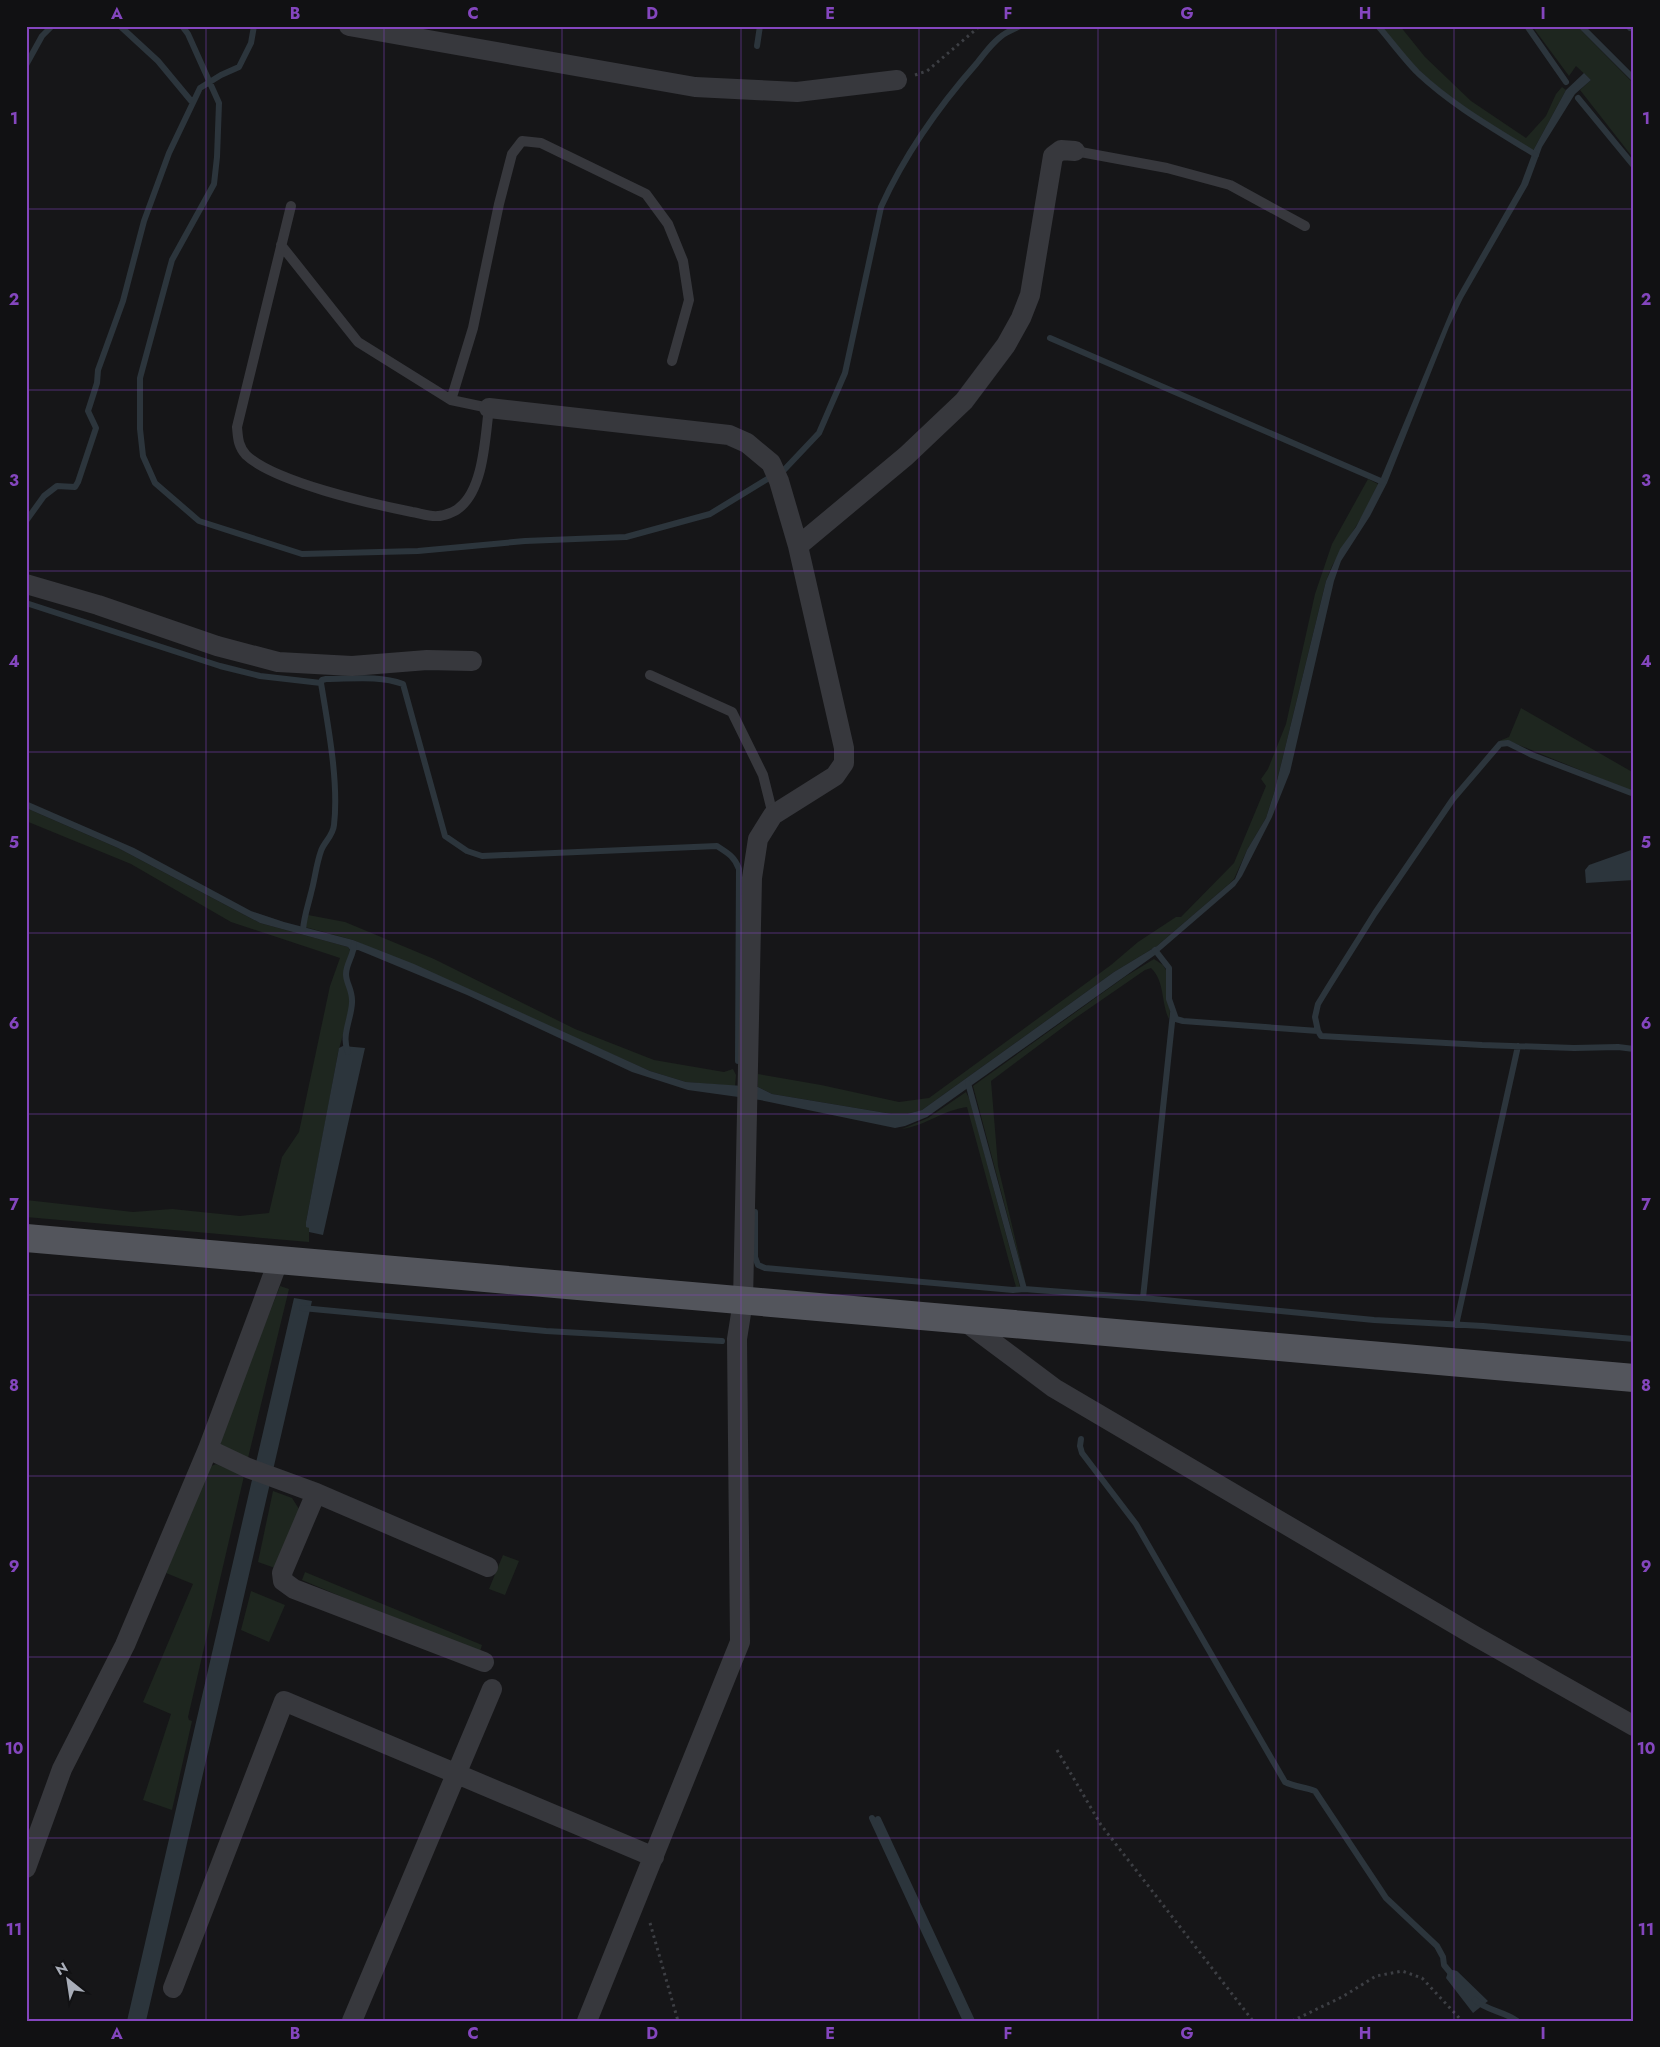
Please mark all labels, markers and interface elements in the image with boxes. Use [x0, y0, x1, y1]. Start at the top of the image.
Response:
text: A [110, 2, 123, 25]
text: B [290, 2, 300, 25]
text: C [467, 2, 479, 25]
text: D [646, 2, 658, 25]
text: E [825, 2, 835, 25]
text: F [1004, 2, 1012, 25]
text: G [1180, 2, 1194, 25]
text: H [1359, 2, 1371, 25]
text: I [1540, 2, 1546, 25]
text: 1 [10, 107, 18, 130]
text: 1 [1642, 107, 1650, 130]
text: 2 [9, 288, 19, 311]
text: 2 [1641, 288, 1651, 311]
text: 3 [9, 469, 19, 492]
text: 3 [1641, 469, 1651, 492]
text: 4 [8, 650, 20, 673]
text: 4 [1640, 650, 1652, 673]
text: 5 [9, 831, 19, 854]
text: 5 [1641, 831, 1651, 854]
text: 6 [9, 1012, 19, 1035]
text: 6 [1641, 1012, 1651, 1035]
text: 7 [9, 1193, 19, 1216]
text: 7 [1641, 1193, 1651, 1216]
text: 8 [9, 1374, 19, 1397]
text: 8 [1641, 1374, 1651, 1397]
text: 9 [9, 1555, 19, 1578]
text: 9 [1641, 1555, 1651, 1578]
text: 10 [5, 1737, 23, 1760]
text: 10 [1637, 1737, 1655, 1760]
text: 11 [6, 1918, 22, 1941]
text: 11 [1638, 1918, 1654, 1941]
north arrow [42, 1954, 92, 2004]
text: N [52, 1957, 71, 1980]
text: A [110, 2022, 123, 2045]
text: B [290, 2022, 300, 2045]
text: C [467, 2022, 479, 2045]
text: D [646, 2022, 658, 2045]
text: E [825, 2022, 835, 2045]
text: F [1004, 2022, 1012, 2045]
text: G [1180, 2022, 1194, 2045]
text: H [1359, 2022, 1371, 2045]
text: I [1540, 2022, 1546, 2045]

